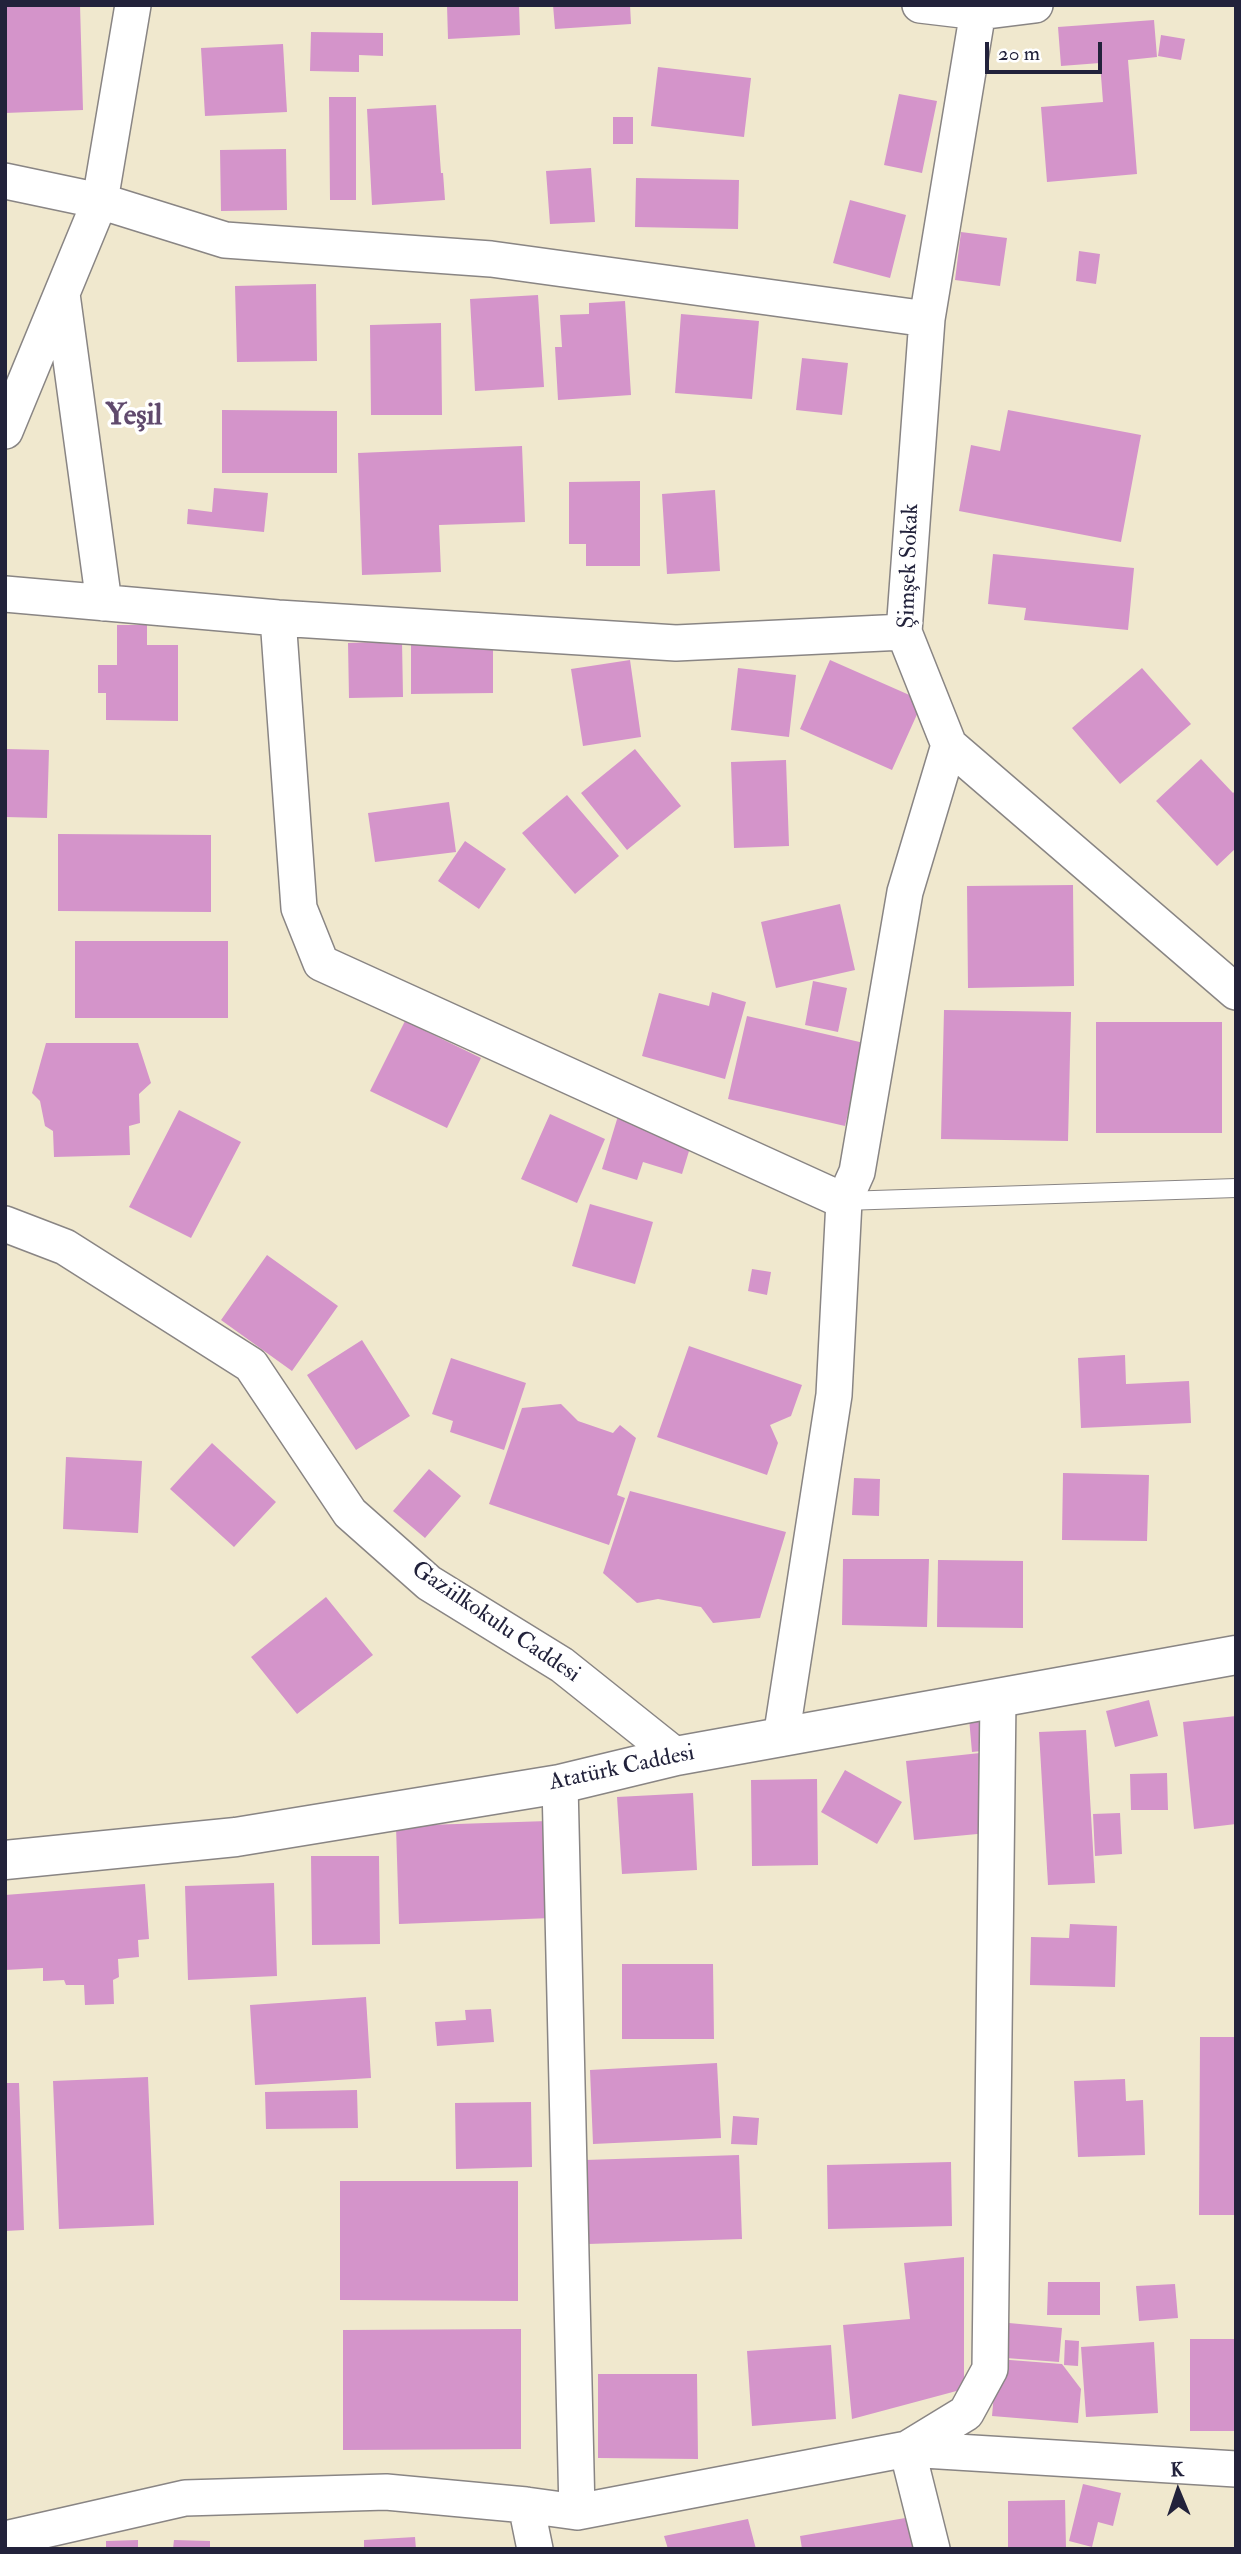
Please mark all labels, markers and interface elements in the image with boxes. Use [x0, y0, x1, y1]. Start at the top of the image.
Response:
scale bar [989, 28, 1106, 72]
text: 20 m [998, 40, 1040, 67]
district label: Yeşil [106, 400, 162, 436]
street label: Şimşek Sokak [894, 503, 926, 629]
street label: Gaziilkokulu Caddesi [405, 1556, 585, 1690]
street label: Atatürk Caddesi [547, 1740, 697, 1798]
north arrow [1143, 2456, 1213, 2526]
text: K [1170, 2458, 1184, 2482]

